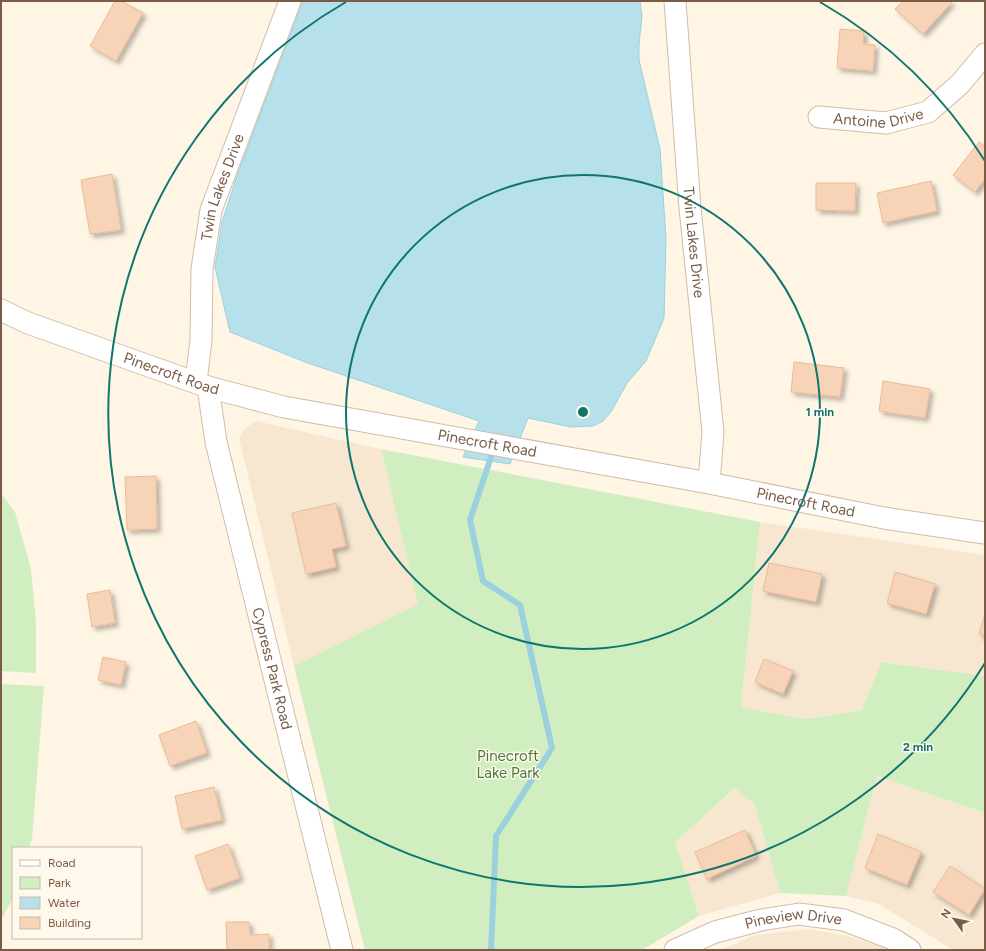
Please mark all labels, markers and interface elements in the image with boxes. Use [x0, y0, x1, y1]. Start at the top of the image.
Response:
street label: Antoine Drive [832, 105, 925, 132]
street label: Twin Lakes Drive [197, 131, 248, 242]
street label: Twin Lakes Drive [679, 186, 708, 299]
street label: Pinecroft Road [121, 349, 221, 399]
centre of rings [576, 405, 590, 419]
text: 1 min [806, 405, 834, 419]
street label: Pinecroft Road [436, 426, 538, 461]
street label: Pinecroft Road [755, 484, 857, 521]
street label: Cypress Park Road [248, 606, 296, 732]
text: 2 min [903, 740, 933, 754]
park label: Pinecroft Lake Park [477, 747, 540, 782]
legend [12, 847, 142, 939]
text: Road [48, 856, 76, 870]
text: Park [48, 876, 71, 890]
text: Water [48, 896, 80, 910]
north arrow [934, 899, 974, 939]
street label: Pineview Drive [743, 904, 843, 933]
text: N [938, 907, 954, 921]
text: Building [48, 916, 91, 930]

